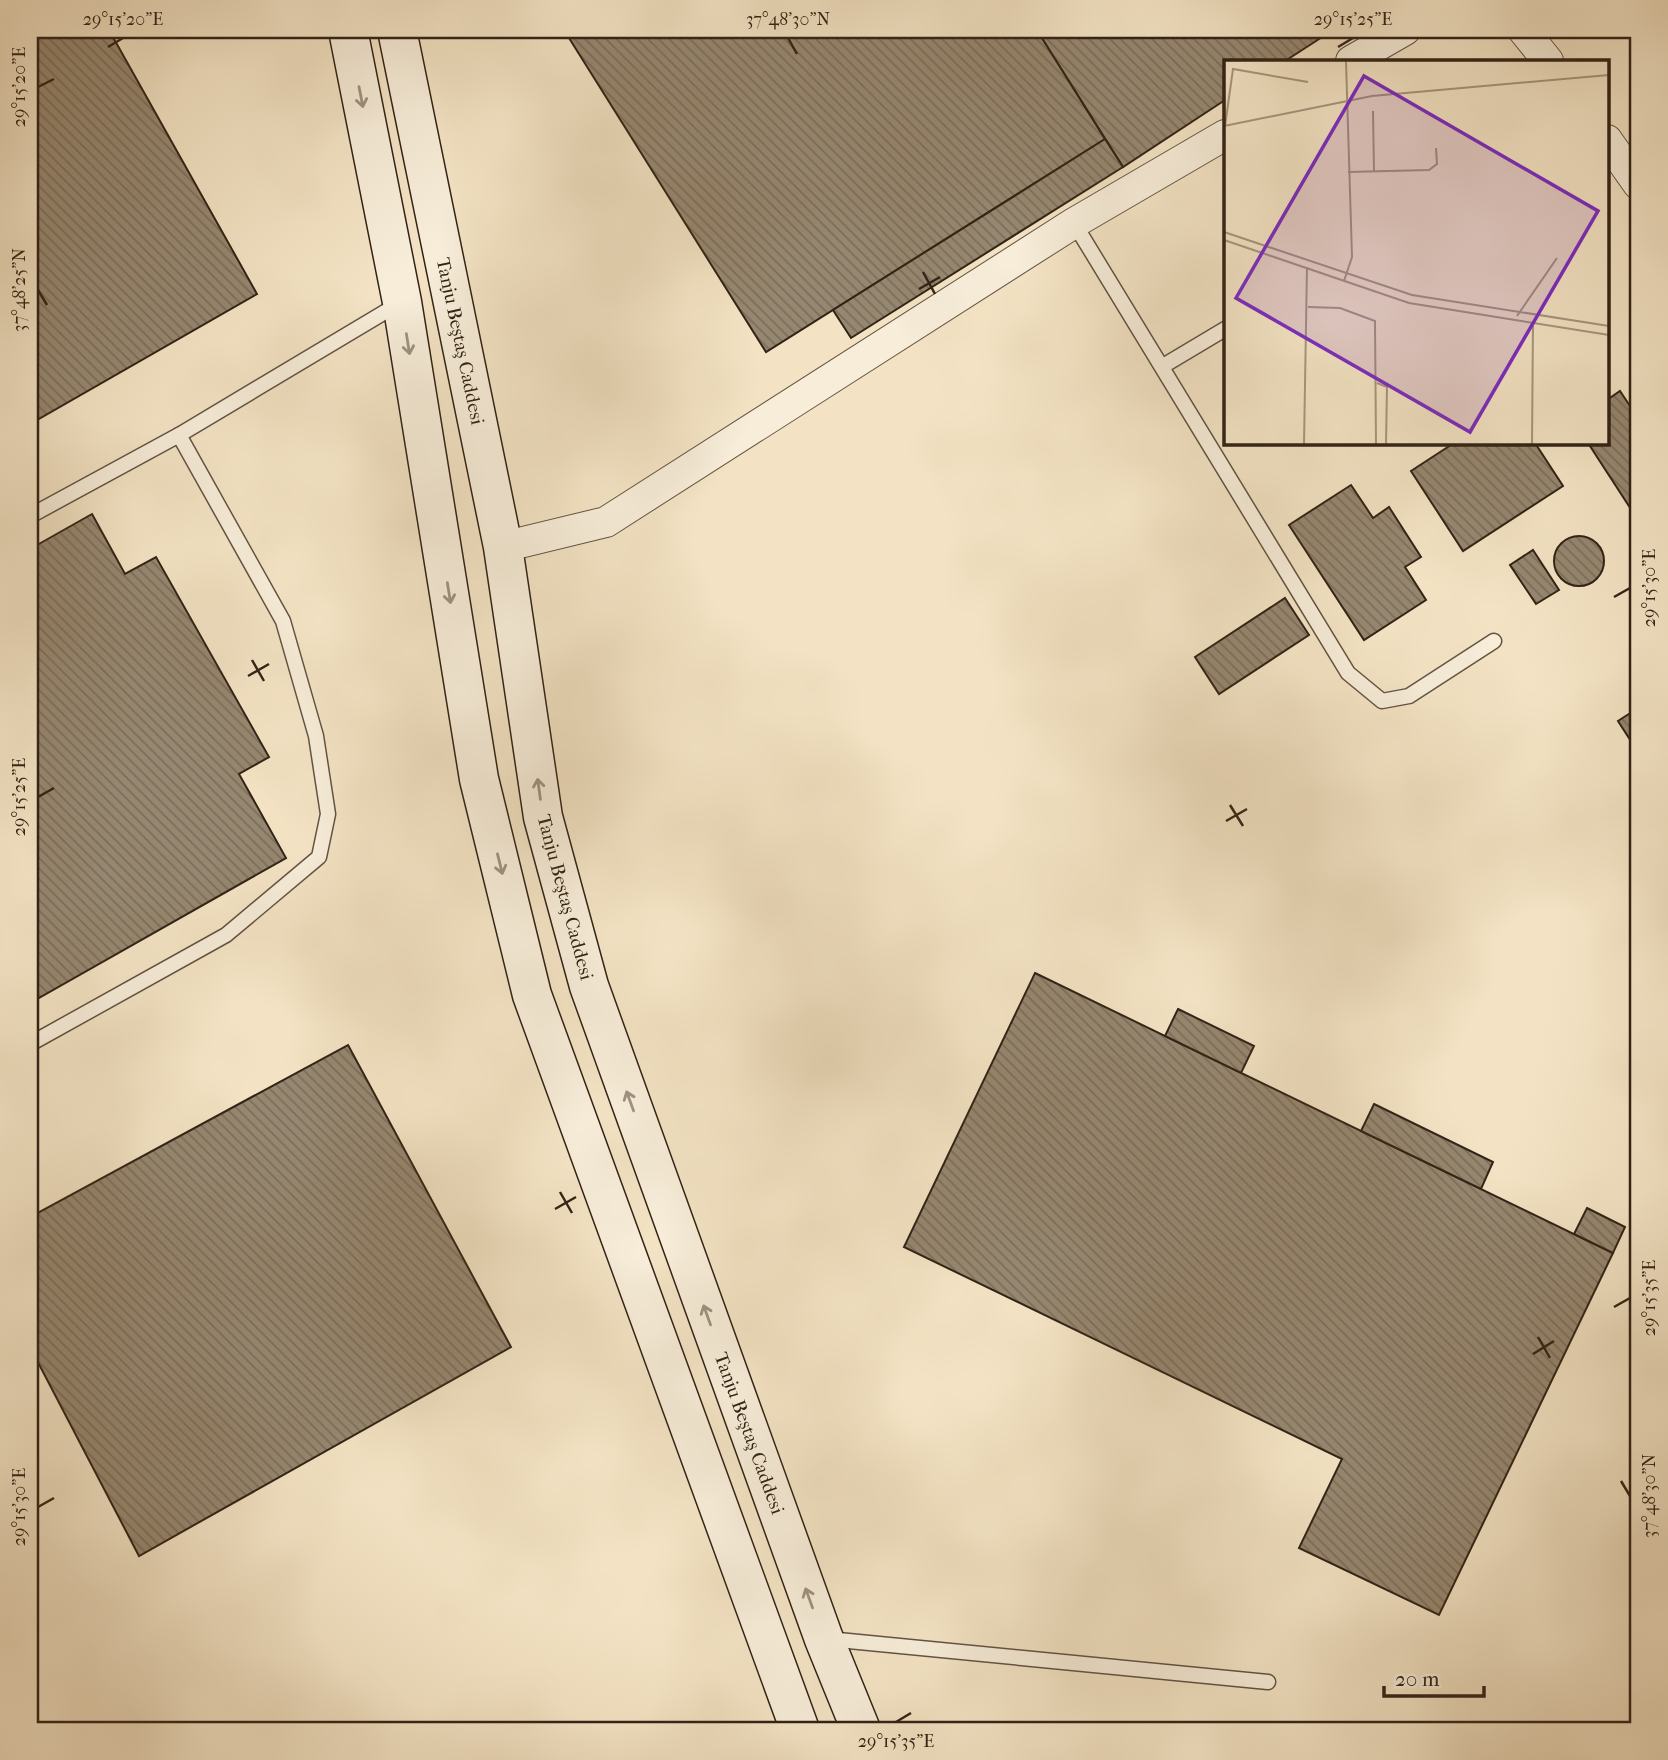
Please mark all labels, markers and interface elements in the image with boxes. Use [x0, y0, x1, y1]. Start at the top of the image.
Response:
text: 29°15'20"E [83, 9, 163, 30]
text: 37°48'30"N [746, 9, 830, 30]
text: 29°15'25"E [1314, 9, 1392, 30]
text: 29°15'20"E [9, 47, 30, 127]
inset map [1224, 60, 1608, 444]
one-way arrow [355, 85, 368, 108]
text: 37°48'25"N [9, 248, 30, 332]
street label: Tanju Beştaş Caddesi [432, 256, 489, 427]
one-way arrow [402, 332, 415, 355]
text: 29°15'30"E [1639, 549, 1660, 627]
one-way arrow [443, 581, 456, 604]
text: 29°15'25"E [9, 758, 30, 836]
one-way arrow [532, 778, 545, 801]
street label: Tanju Beştaş Caddesi [532, 812, 598, 983]
one-way arrow [494, 853, 507, 875]
one-way arrow [623, 1090, 635, 1112]
text: 29°15'35"E [1639, 1260, 1660, 1336]
one-way arrow [700, 1304, 712, 1326]
street label: Tanju Beştaş Caddesi [710, 1350, 789, 1518]
text: 37°48'30"N [1639, 1454, 1660, 1538]
text: 29°15'30"E [9, 1468, 30, 1546]
one-way arrow [802, 1588, 814, 1610]
scale bar [1384, 1655, 1484, 1699]
text: 20 m [1395, 1667, 1440, 1691]
text: 29°15'35"E [858, 1731, 934, 1752]

